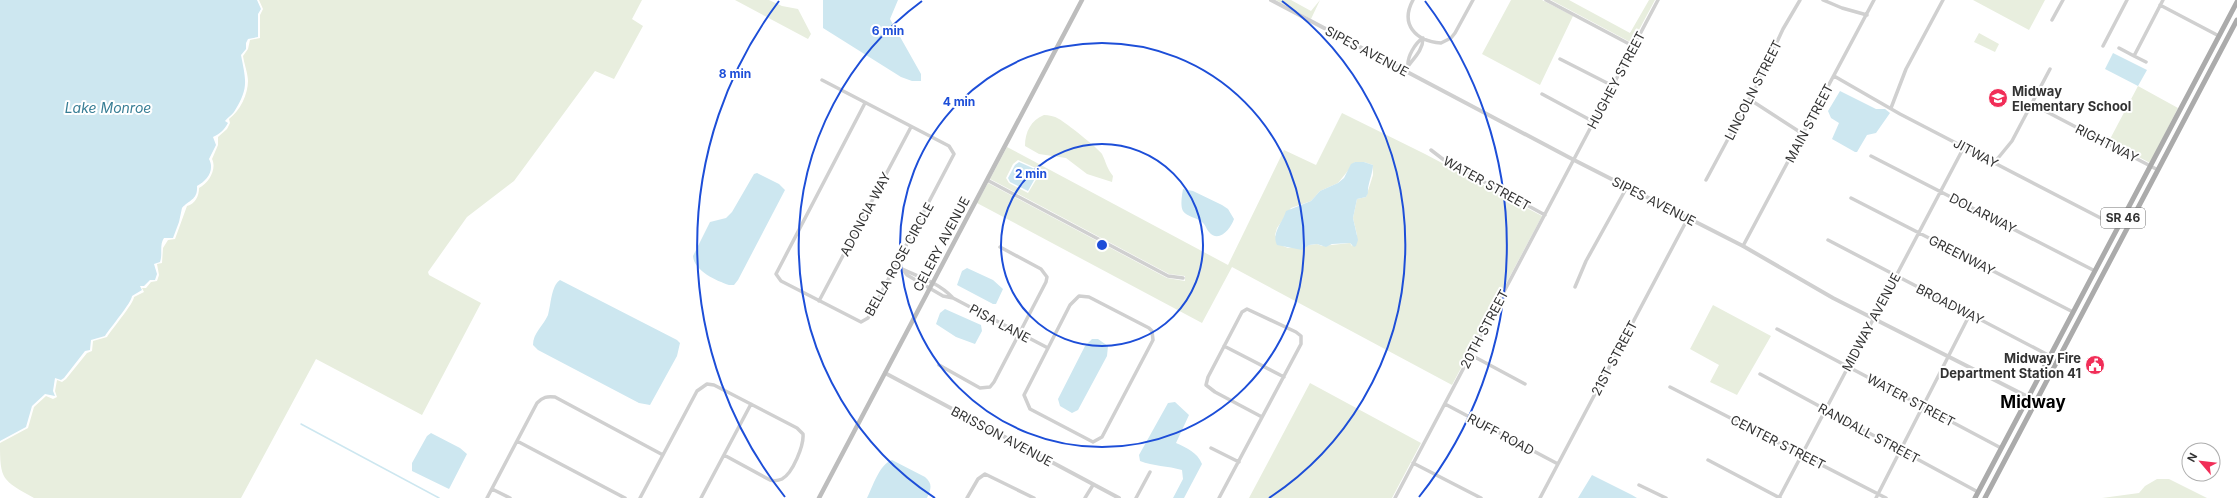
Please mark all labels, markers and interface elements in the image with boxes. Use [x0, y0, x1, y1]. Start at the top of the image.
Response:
street label: SIPES AVENUE [1323, 22, 1411, 80]
text: 6 min [872, 23, 904, 38]
street label: HUGHEY STREET [1584, 29, 1648, 131]
street label: LINCOLN STREET [1721, 37, 1785, 143]
text: 8 min [719, 66, 751, 81]
street label: MAIN STREET [1782, 81, 1836, 165]
place label: Midway Elementary School [2012, 83, 2131, 114]
school or university icon: Midway Elementary School [1987, 87, 2009, 109]
text: 4 min [943, 94, 975, 109]
water label: Lake Monroe [65, 99, 151, 116]
street label: RIGHTWAY [2073, 120, 2141, 166]
street label: JITWAY [1951, 135, 2001, 171]
street label: WATER STREET [1441, 152, 1533, 214]
text: 2 min [1015, 166, 1047, 181]
street label: ADONCIA WAY [836, 169, 894, 259]
street label: SIPES AVENUE [1609, 173, 1699, 229]
street label: DOLARWAY [1947, 189, 2019, 237]
street label: CELERY AVENUE [909, 194, 973, 294]
street label: BELLA ROSE CIRCLE [861, 199, 937, 319]
road number: SR 46 [2101, 208, 2145, 228]
street label: GREENWAY [1926, 231, 1998, 279]
centre of rings [1095, 238, 1109, 252]
street label: MIDWAY AVENUE [1838, 270, 1904, 374]
street label: BROADWAY [1914, 280, 1987, 328]
street label: 20TH STREET [1457, 287, 1511, 371]
street label: PISA LANE [967, 300, 1033, 346]
street label: 21ST STREET [1588, 318, 1640, 398]
place label: Midway Fire Department Station 41 [1940, 350, 2081, 381]
public building icon: Midway Fire Department Station 41 [2084, 354, 2106, 376]
street label: WATER STREET [1864, 370, 1958, 430]
district label: Midway [2000, 392, 2066, 412]
street label: RANDALL STREET [1816, 400, 1922, 466]
street label: BRISSON AVENUE [949, 403, 1055, 469]
street label: RUFF ROAD [1465, 410, 1537, 458]
street label: CENTER STREET [1728, 411, 1828, 473]
north arrow [2181, 442, 2221, 482]
text: N [2184, 450, 2200, 464]

